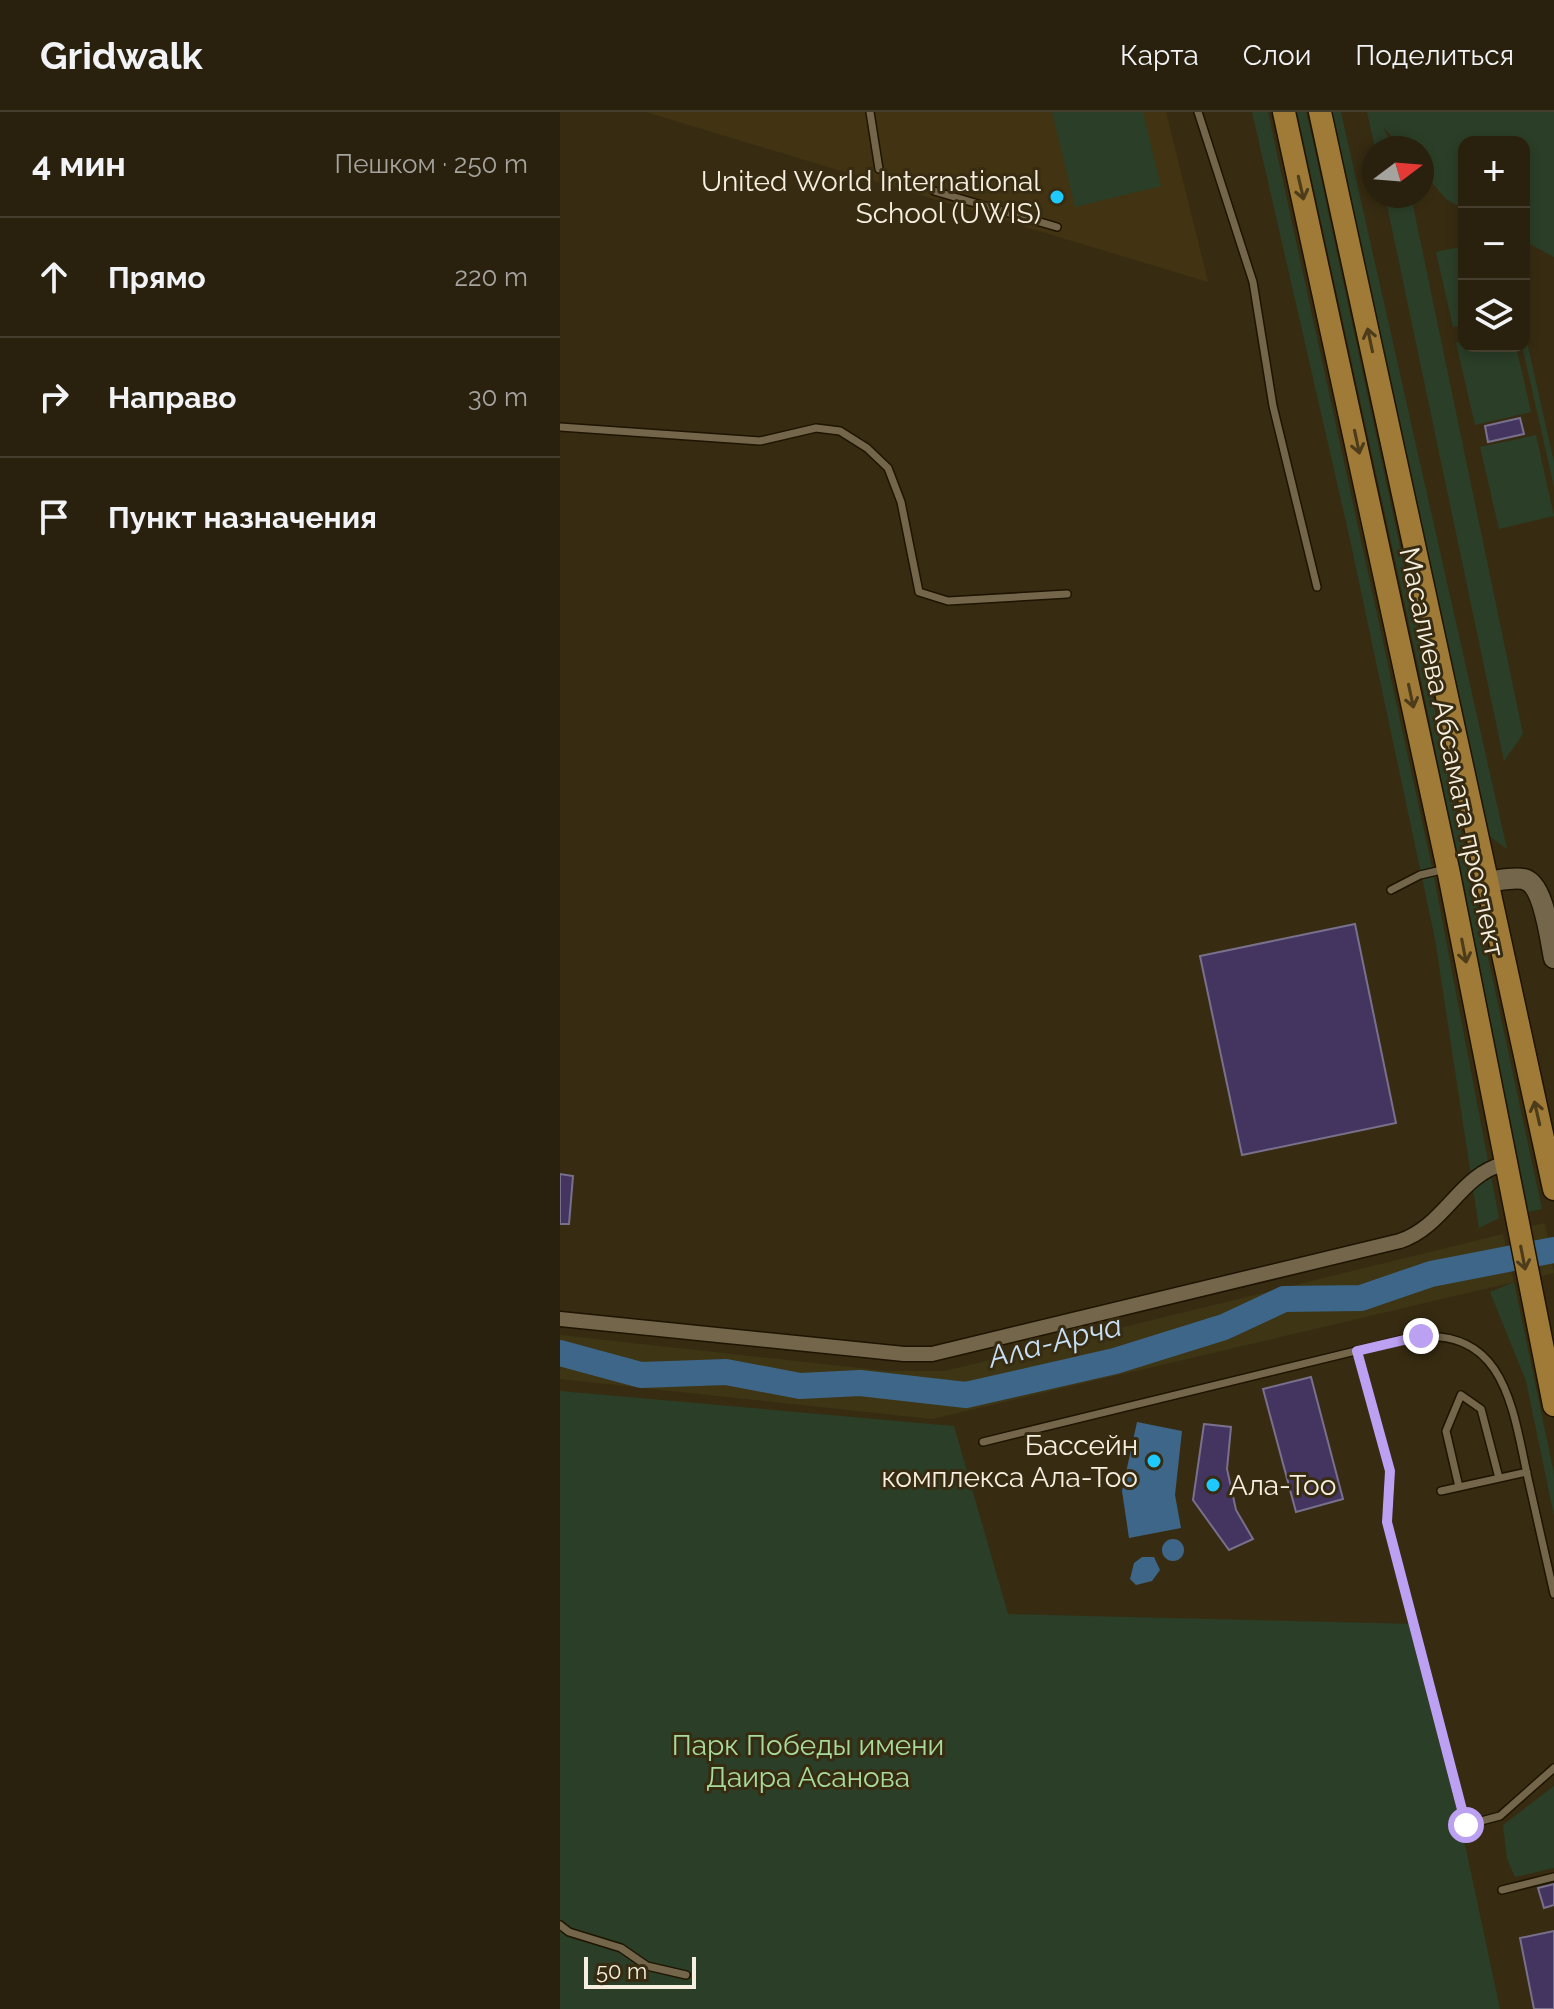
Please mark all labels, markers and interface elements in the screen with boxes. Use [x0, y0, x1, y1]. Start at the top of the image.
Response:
text: Gridwalk [40, 33, 203, 78]
text: Карта [1120, 39, 1199, 72]
text: Слои [1243, 39, 1311, 72]
text: Поделиться [1355, 39, 1514, 72]
north arrow [1362, 136, 1434, 208]
map controls [1458, 136, 1530, 352]
button: + [1458, 136, 1530, 208]
text: 4 мин [32, 144, 126, 184]
text: Пешком · 250 m [335, 149, 528, 179]
place label: United World International School (UWIS) [701, 165, 1041, 230]
one-way arrow [1294, 175, 1309, 200]
marker: United World International School (UWIS) [1048, 188, 1066, 206]
button: − [1458, 208, 1530, 280]
icon: ahead [32, 255, 76, 299]
text: Прямо [108, 260, 206, 295]
text: 220 m [454, 262, 528, 292]
button: layers [1458, 280, 1530, 352]
one-way arrow [1362, 328, 1377, 354]
icon: right [32, 375, 76, 419]
text: Направо [108, 380, 237, 415]
text: 30 m [468, 382, 528, 412]
one-way arrow [1350, 429, 1365, 454]
icon: arrive [32, 495, 76, 539]
text: Пункт назначения [108, 500, 377, 535]
street label: Масалиева Абсамата проспект [1392, 544, 1512, 960]
one-way arrow [1404, 683, 1419, 709]
one-way arrow [1457, 938, 1472, 963]
one-way arrow [1529, 1100, 1544, 1126]
one-way arrow [1517, 1245, 1532, 1270]
water label: Ала-Арча [983, 1308, 1125, 1375]
route end [1403, 1318, 1439, 1354]
place label: Бассейн комплекса Ала-Тоо [882, 1429, 1138, 1494]
marker: Бассейн комплекса Ала-Тоо [1145, 1452, 1163, 1470]
place label: Ала-Тоо [1229, 1469, 1336, 1502]
marker: Ала-Тоо [1204, 1476, 1222, 1494]
park label: Парк Победы имени Даира Асанова [672, 1729, 944, 1794]
route start [1448, 1807, 1484, 1843]
scale bar [584, 1953, 696, 1989]
text: 50 m [596, 1958, 647, 1984]

